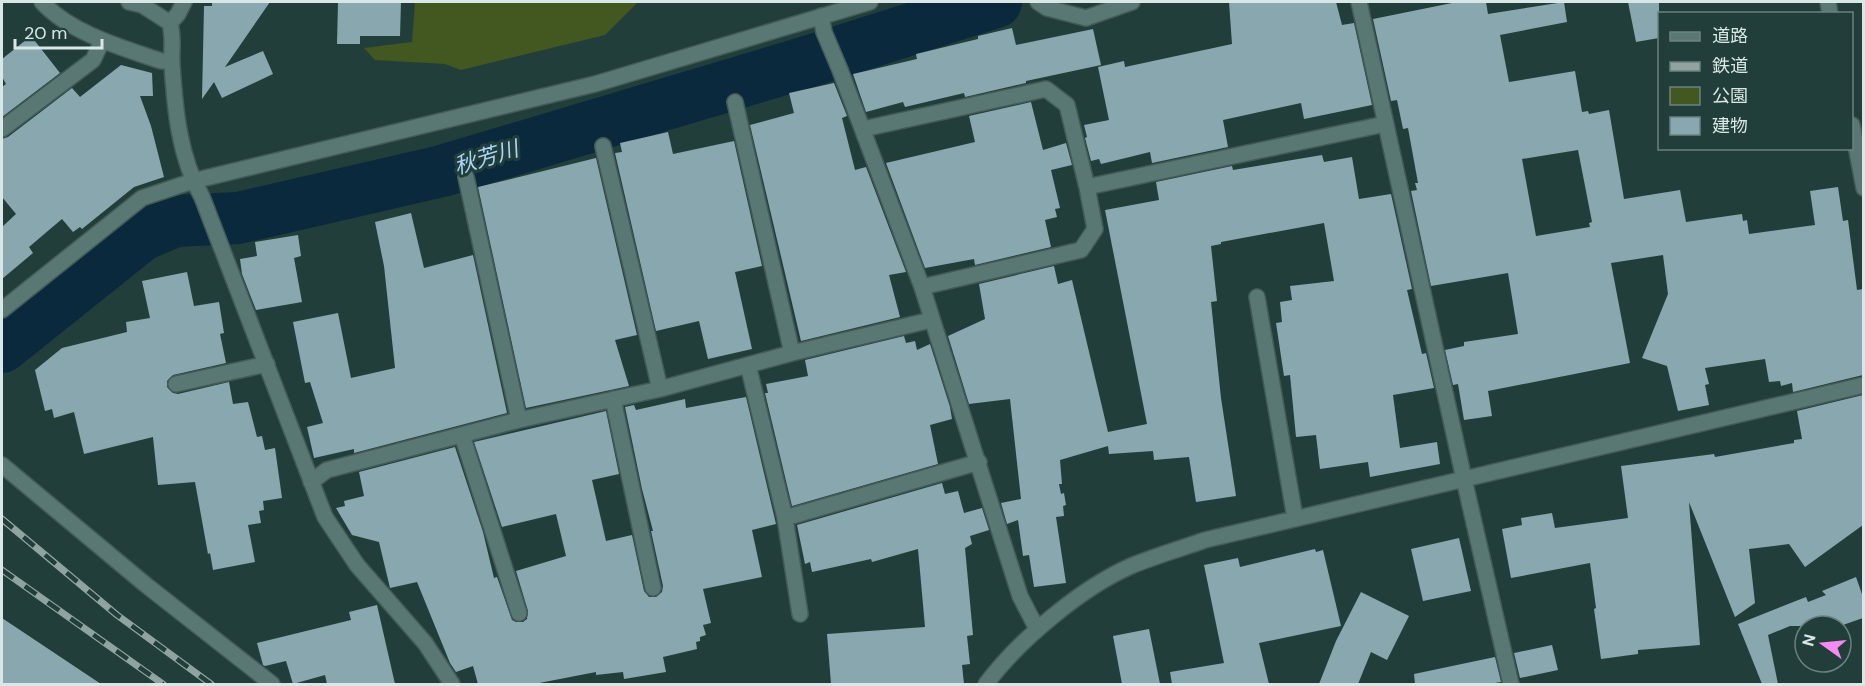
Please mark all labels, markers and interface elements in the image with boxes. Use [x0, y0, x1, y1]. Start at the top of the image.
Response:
scale bar [15, 12, 102, 50]
legend [1658, 12, 1853, 150]
text: 20 m [24, 21, 67, 45]
text: 道路 [1712, 24, 1748, 48]
text: 鉄道 [1712, 54, 1748, 78]
text: 公園 [1712, 84, 1748, 108]
text: 建物 [1712, 114, 1748, 138]
water label: 秋芳川 [450, 133, 524, 181]
north arrow [1793, 614, 1853, 674]
text: N [1797, 632, 1821, 649]

